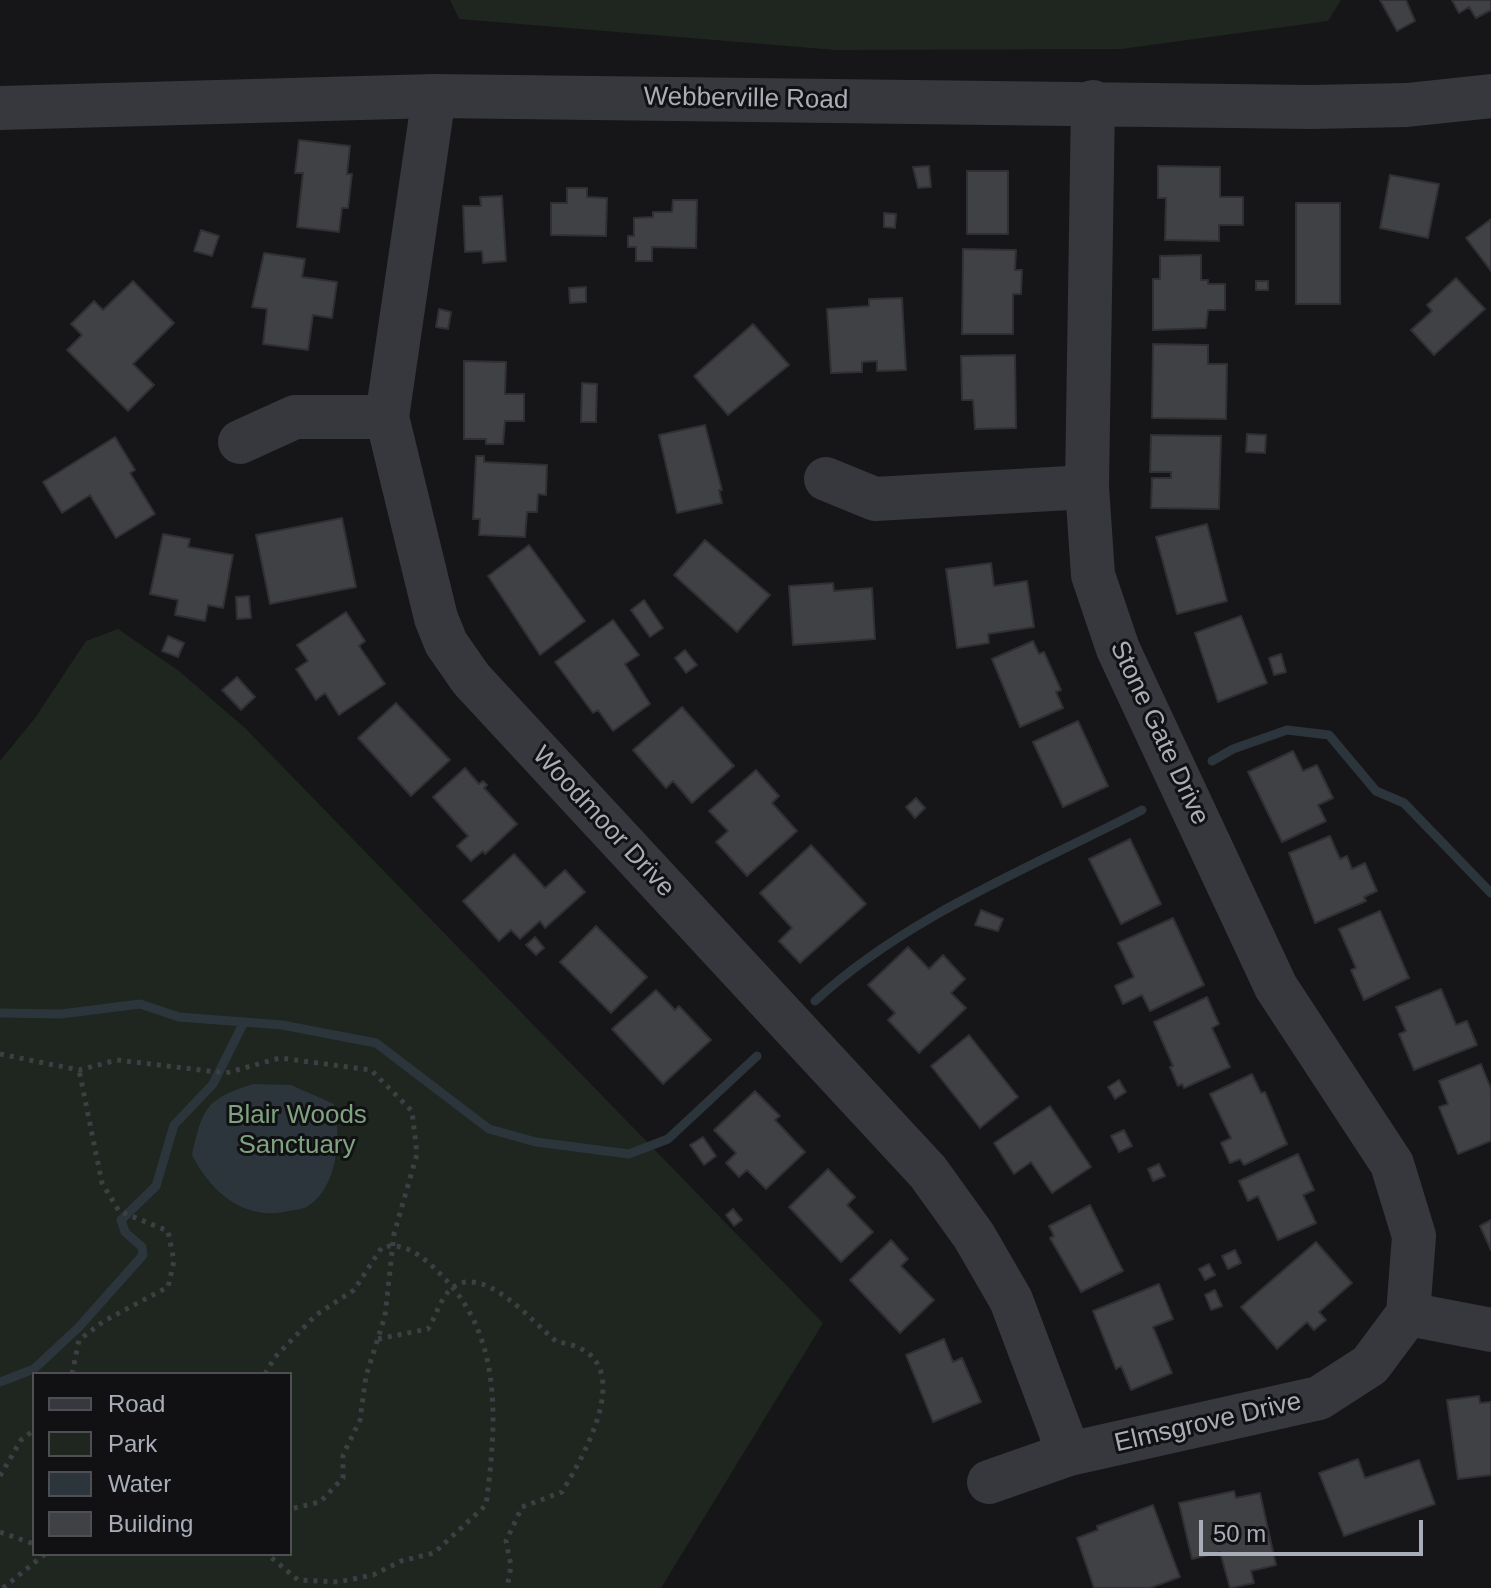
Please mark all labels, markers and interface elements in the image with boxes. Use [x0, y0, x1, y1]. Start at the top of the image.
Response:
street label: Webberville Road [643, 82, 849, 116]
street label: Stone Gate Drive [1103, 636, 1215, 830]
street label: Woodmoor Drive [525, 740, 681, 904]
park label: Blair Woods Sanctuary [227, 1100, 367, 1162]
legend [32, 1372, 292, 1556]
street label: Elmsgrove Drive [1112, 1386, 1304, 1460]
text: Road [108, 1390, 165, 1417]
text: Park [108, 1430, 157, 1457]
text: Water [108, 1470, 171, 1497]
scale bar [1203, 1504, 1427, 1554]
text: Building [108, 1510, 193, 1537]
text: 50 m [1213, 1520, 1266, 1547]

